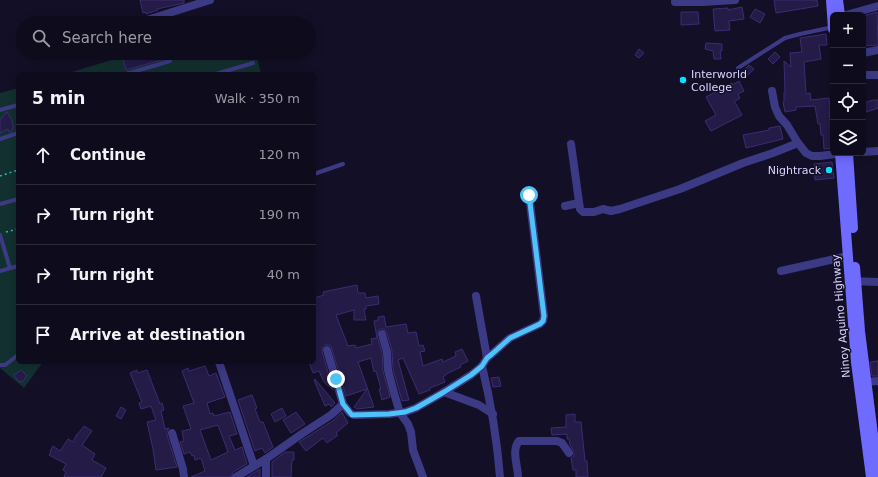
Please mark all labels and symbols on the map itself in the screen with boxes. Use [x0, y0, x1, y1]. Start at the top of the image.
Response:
place label: Interworld College [691, 68, 747, 94]
marker: Interworld College [678, 75, 688, 85]
place label: Nightrack [768, 164, 822, 177]
marker: Nightrack [824, 165, 834, 175]
route start [520, 186, 538, 204]
street label: Ninoy Aquino Highway [829, 253, 853, 378]
route end [327, 370, 345, 388]

